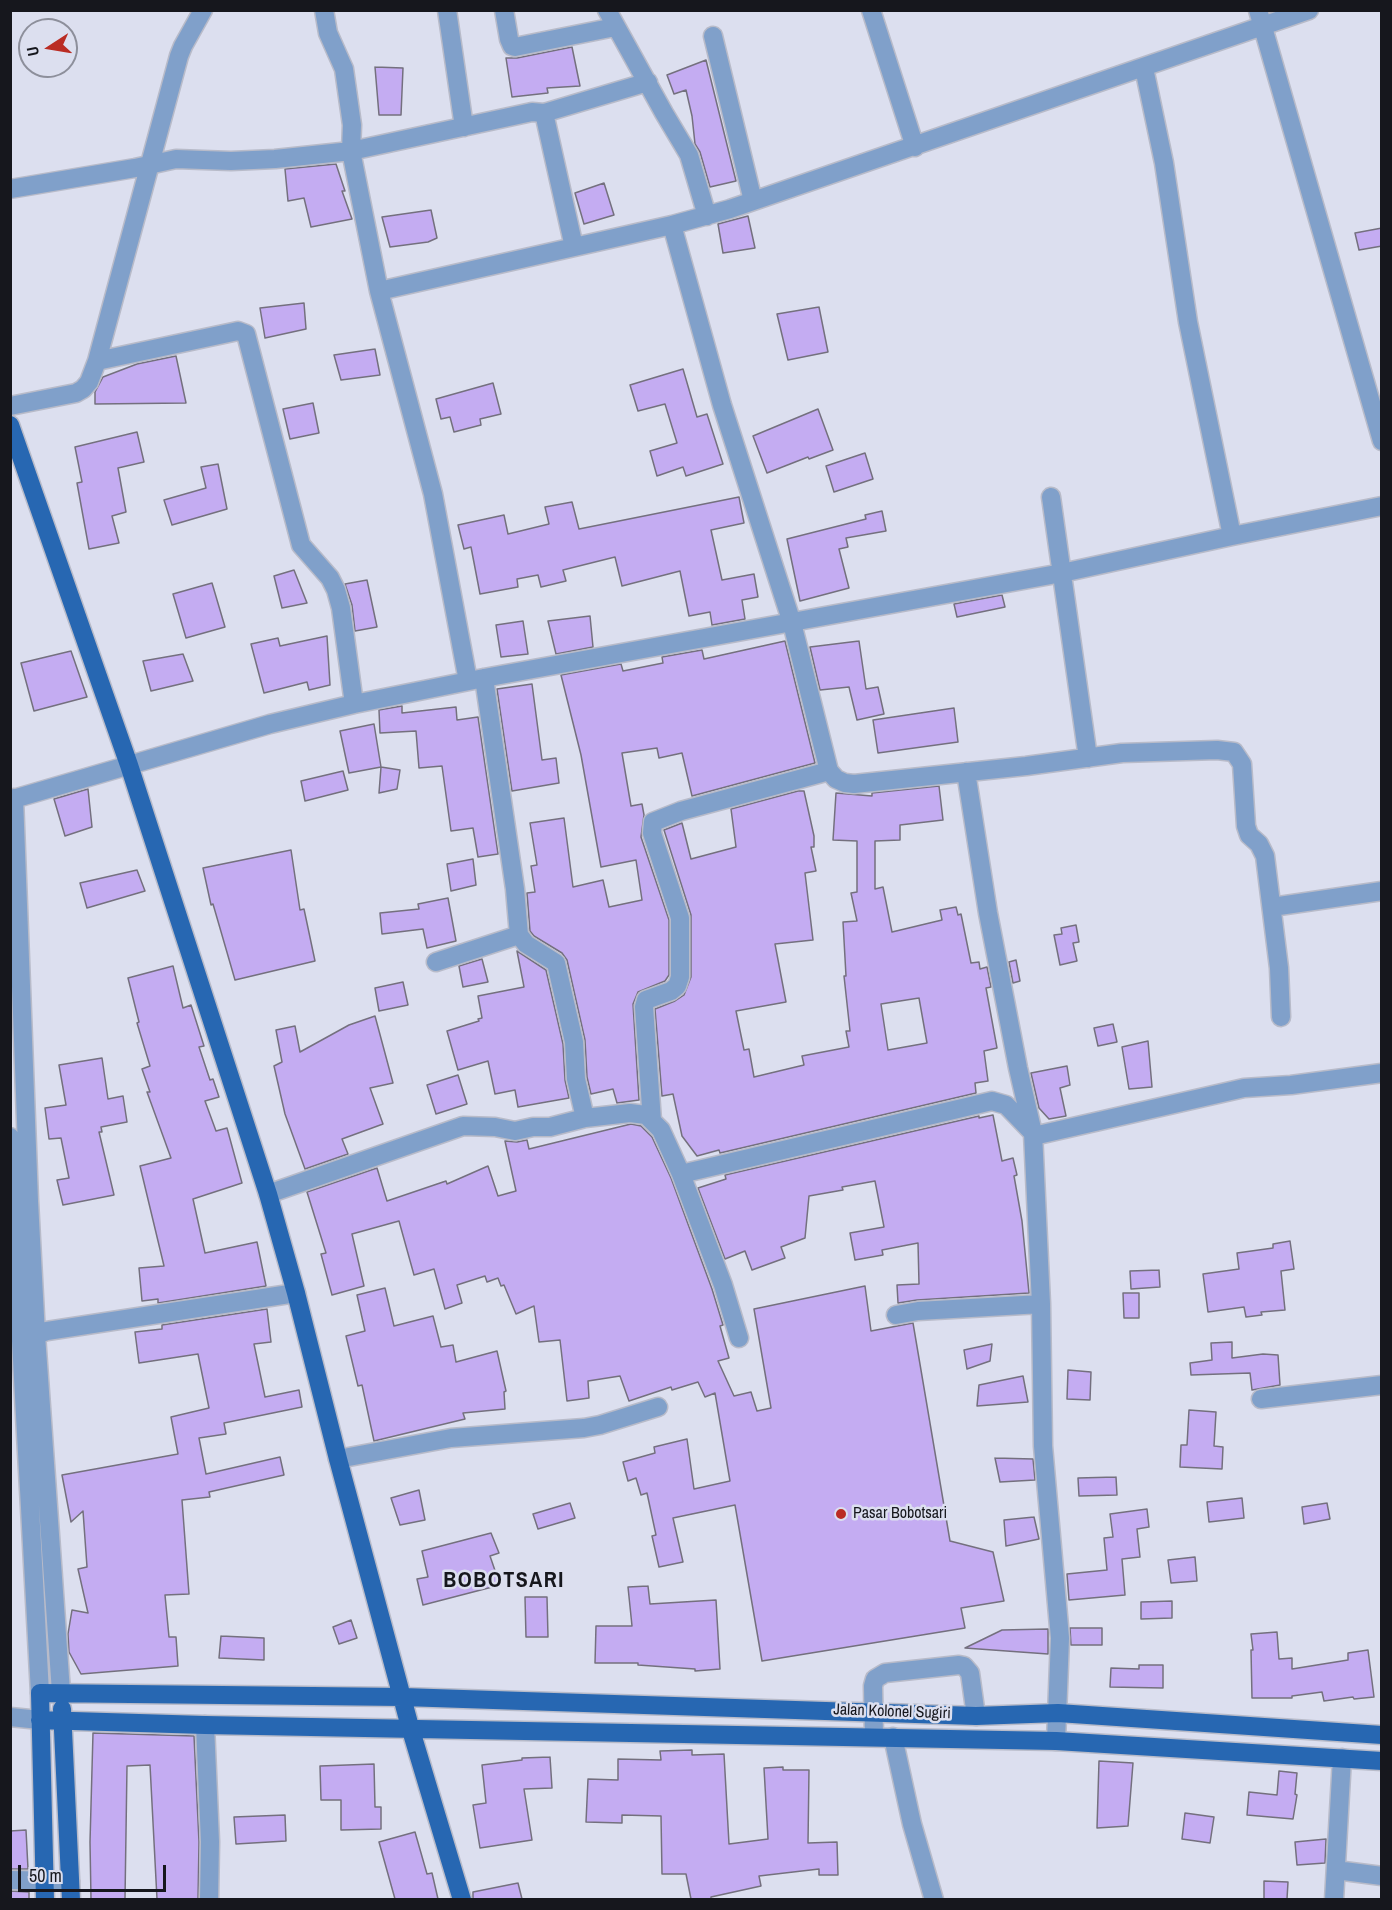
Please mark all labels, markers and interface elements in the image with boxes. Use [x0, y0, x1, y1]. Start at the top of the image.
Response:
north arrow [18, 18, 78, 78]
text: U [21, 44, 44, 58]
place label: Pasar Bobotsari [853, 1504, 947, 1524]
marker: Pasar Bobotsari [834, 1507, 848, 1521]
district label: BOBOTSARI [443, 1568, 565, 1594]
street label: Jalan Kolonel Sugiri [833, 1700, 951, 1724]
scale bar [21, 1853, 170, 1891]
text: 50 m [29, 1863, 62, 1888]

